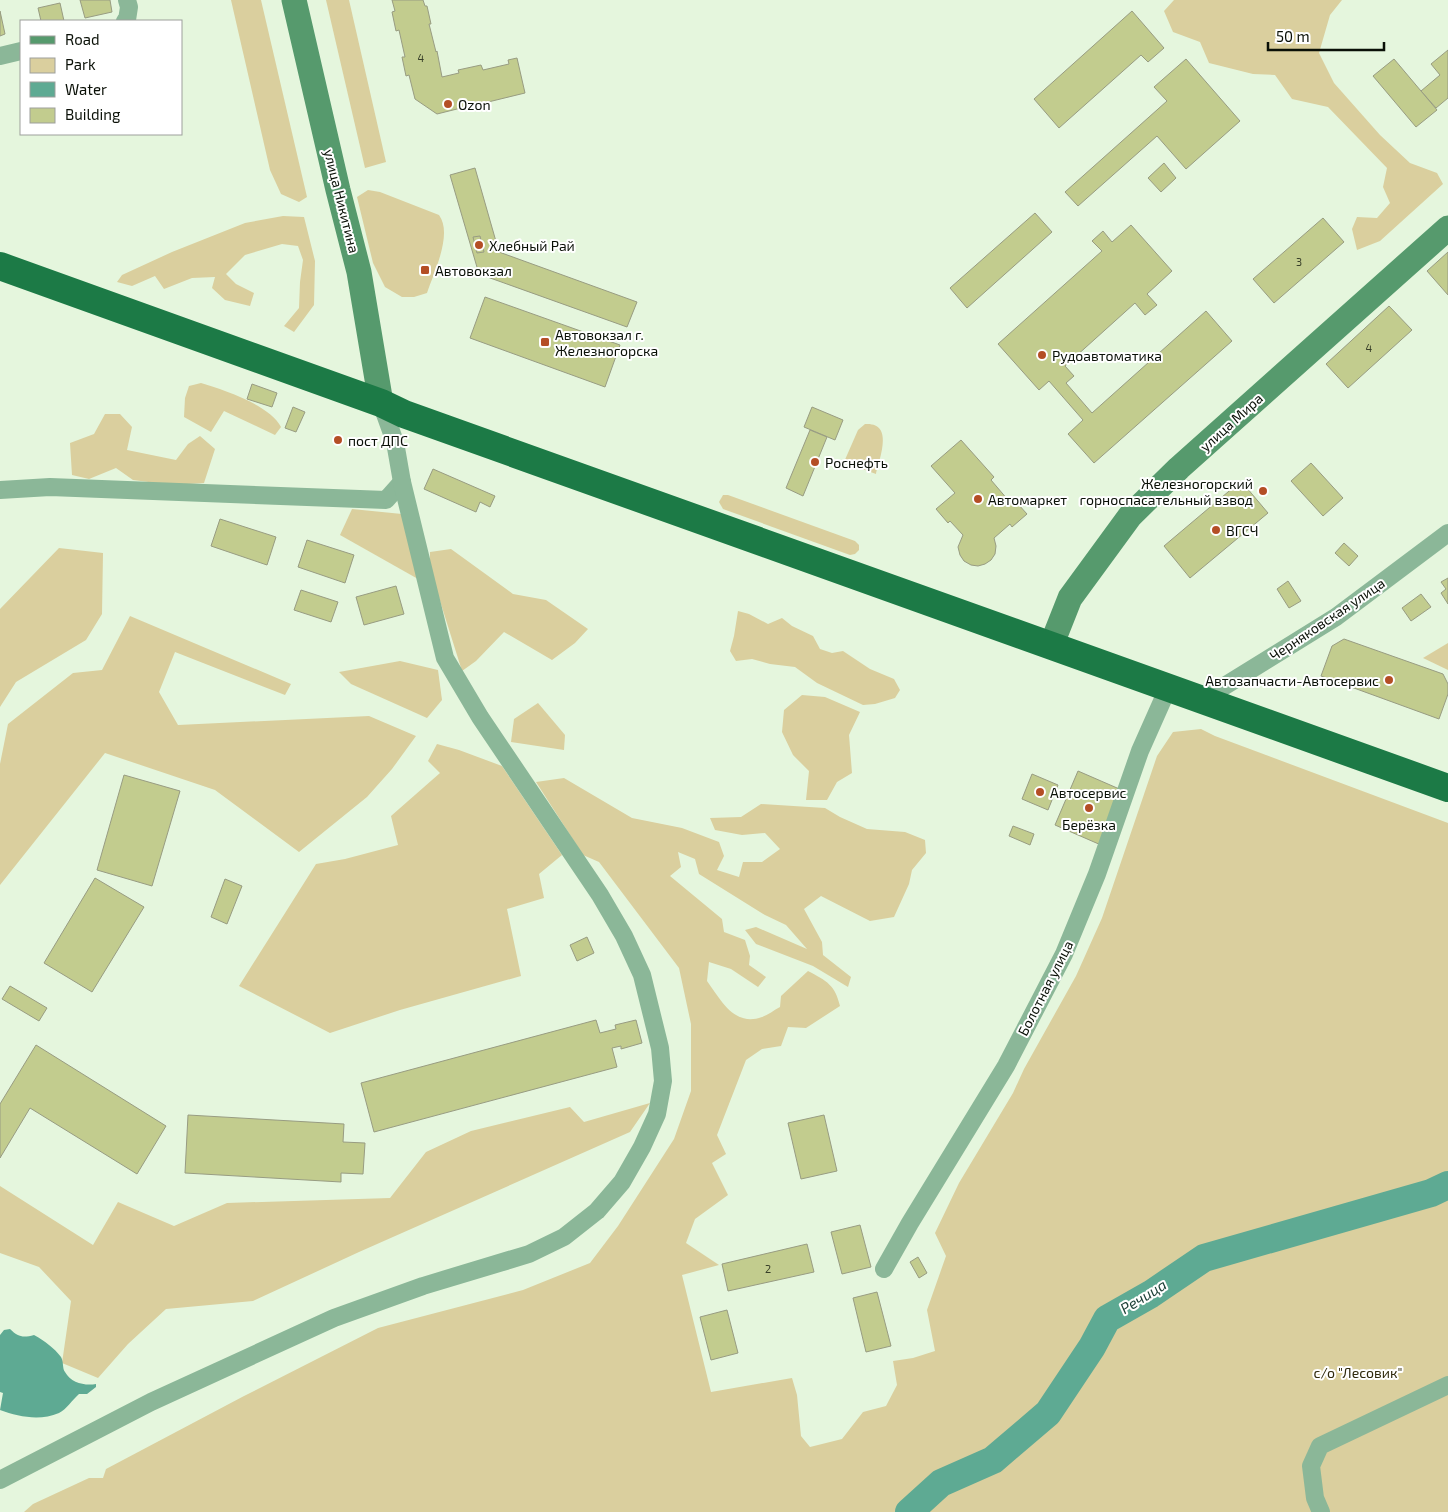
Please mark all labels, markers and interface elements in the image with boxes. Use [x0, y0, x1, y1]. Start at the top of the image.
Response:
legend [20, 20, 182, 135]
scale bar [1268, 20, 1384, 52]
text: 50 m [1276, 27, 1310, 45]
text: Road [65, 30, 100, 48]
house number: 4 [418, 51, 425, 64]
text: Park [65, 55, 96, 73]
text: Water [65, 80, 107, 98]
place label: Ozon [458, 96, 491, 113]
marker: Ozon [442, 98, 454, 110]
text: Building [65, 105, 121, 123]
street label: улица Никитина [321, 147, 363, 255]
place label: Хлебный Рай [489, 237, 575, 254]
marker: Хлебный Рай [473, 239, 485, 251]
house number: 3 [1296, 255, 1302, 268]
place label: Автовокзал [435, 262, 512, 279]
marker: Автовокзал [419, 264, 431, 276]
place label: Автовокзал г. Железногорска [555, 326, 658, 359]
marker: Автовокзал г. Железногорска [539, 336, 551, 348]
house number: 4 [1366, 341, 1373, 354]
place label: Рудоавтоматика [1052, 347, 1162, 364]
marker: Рудоавтоматика [1036, 349, 1048, 361]
street label: улица Мира [1196, 389, 1266, 455]
place label: пост ДПС [348, 432, 408, 449]
marker: пост ДПС [332, 434, 344, 446]
place label: Роснефть [825, 454, 888, 471]
marker: Роснефть [809, 456, 821, 468]
place label: Железногорский горноспасательный взвод [1080, 475, 1253, 508]
marker: Железногорский горноспасательный взвод [1257, 485, 1269, 497]
place label: Автомаркет [988, 491, 1067, 508]
marker: Автомаркет [972, 493, 984, 505]
place label: ВГСЧ [1226, 522, 1258, 539]
marker: ВГСЧ [1210, 524, 1222, 536]
street label: Черняковская улица [1266, 574, 1388, 664]
place label: Автозапчасти-Автосервис [1205, 672, 1379, 689]
marker: Автозапчасти-Автосервис [1383, 674, 1395, 686]
place label: Автосервис [1050, 784, 1127, 801]
marker: Автосервис [1034, 786, 1046, 798]
marker: Берёзка [1083, 802, 1095, 814]
place label: Берёзка [1062, 816, 1116, 833]
street label: Болотная улица [1014, 938, 1076, 1038]
house number: 2 [765, 1262, 771, 1275]
water label: Речица [1117, 1275, 1169, 1317]
park label: с/о "Лесовик" [1314, 1364, 1402, 1381]

